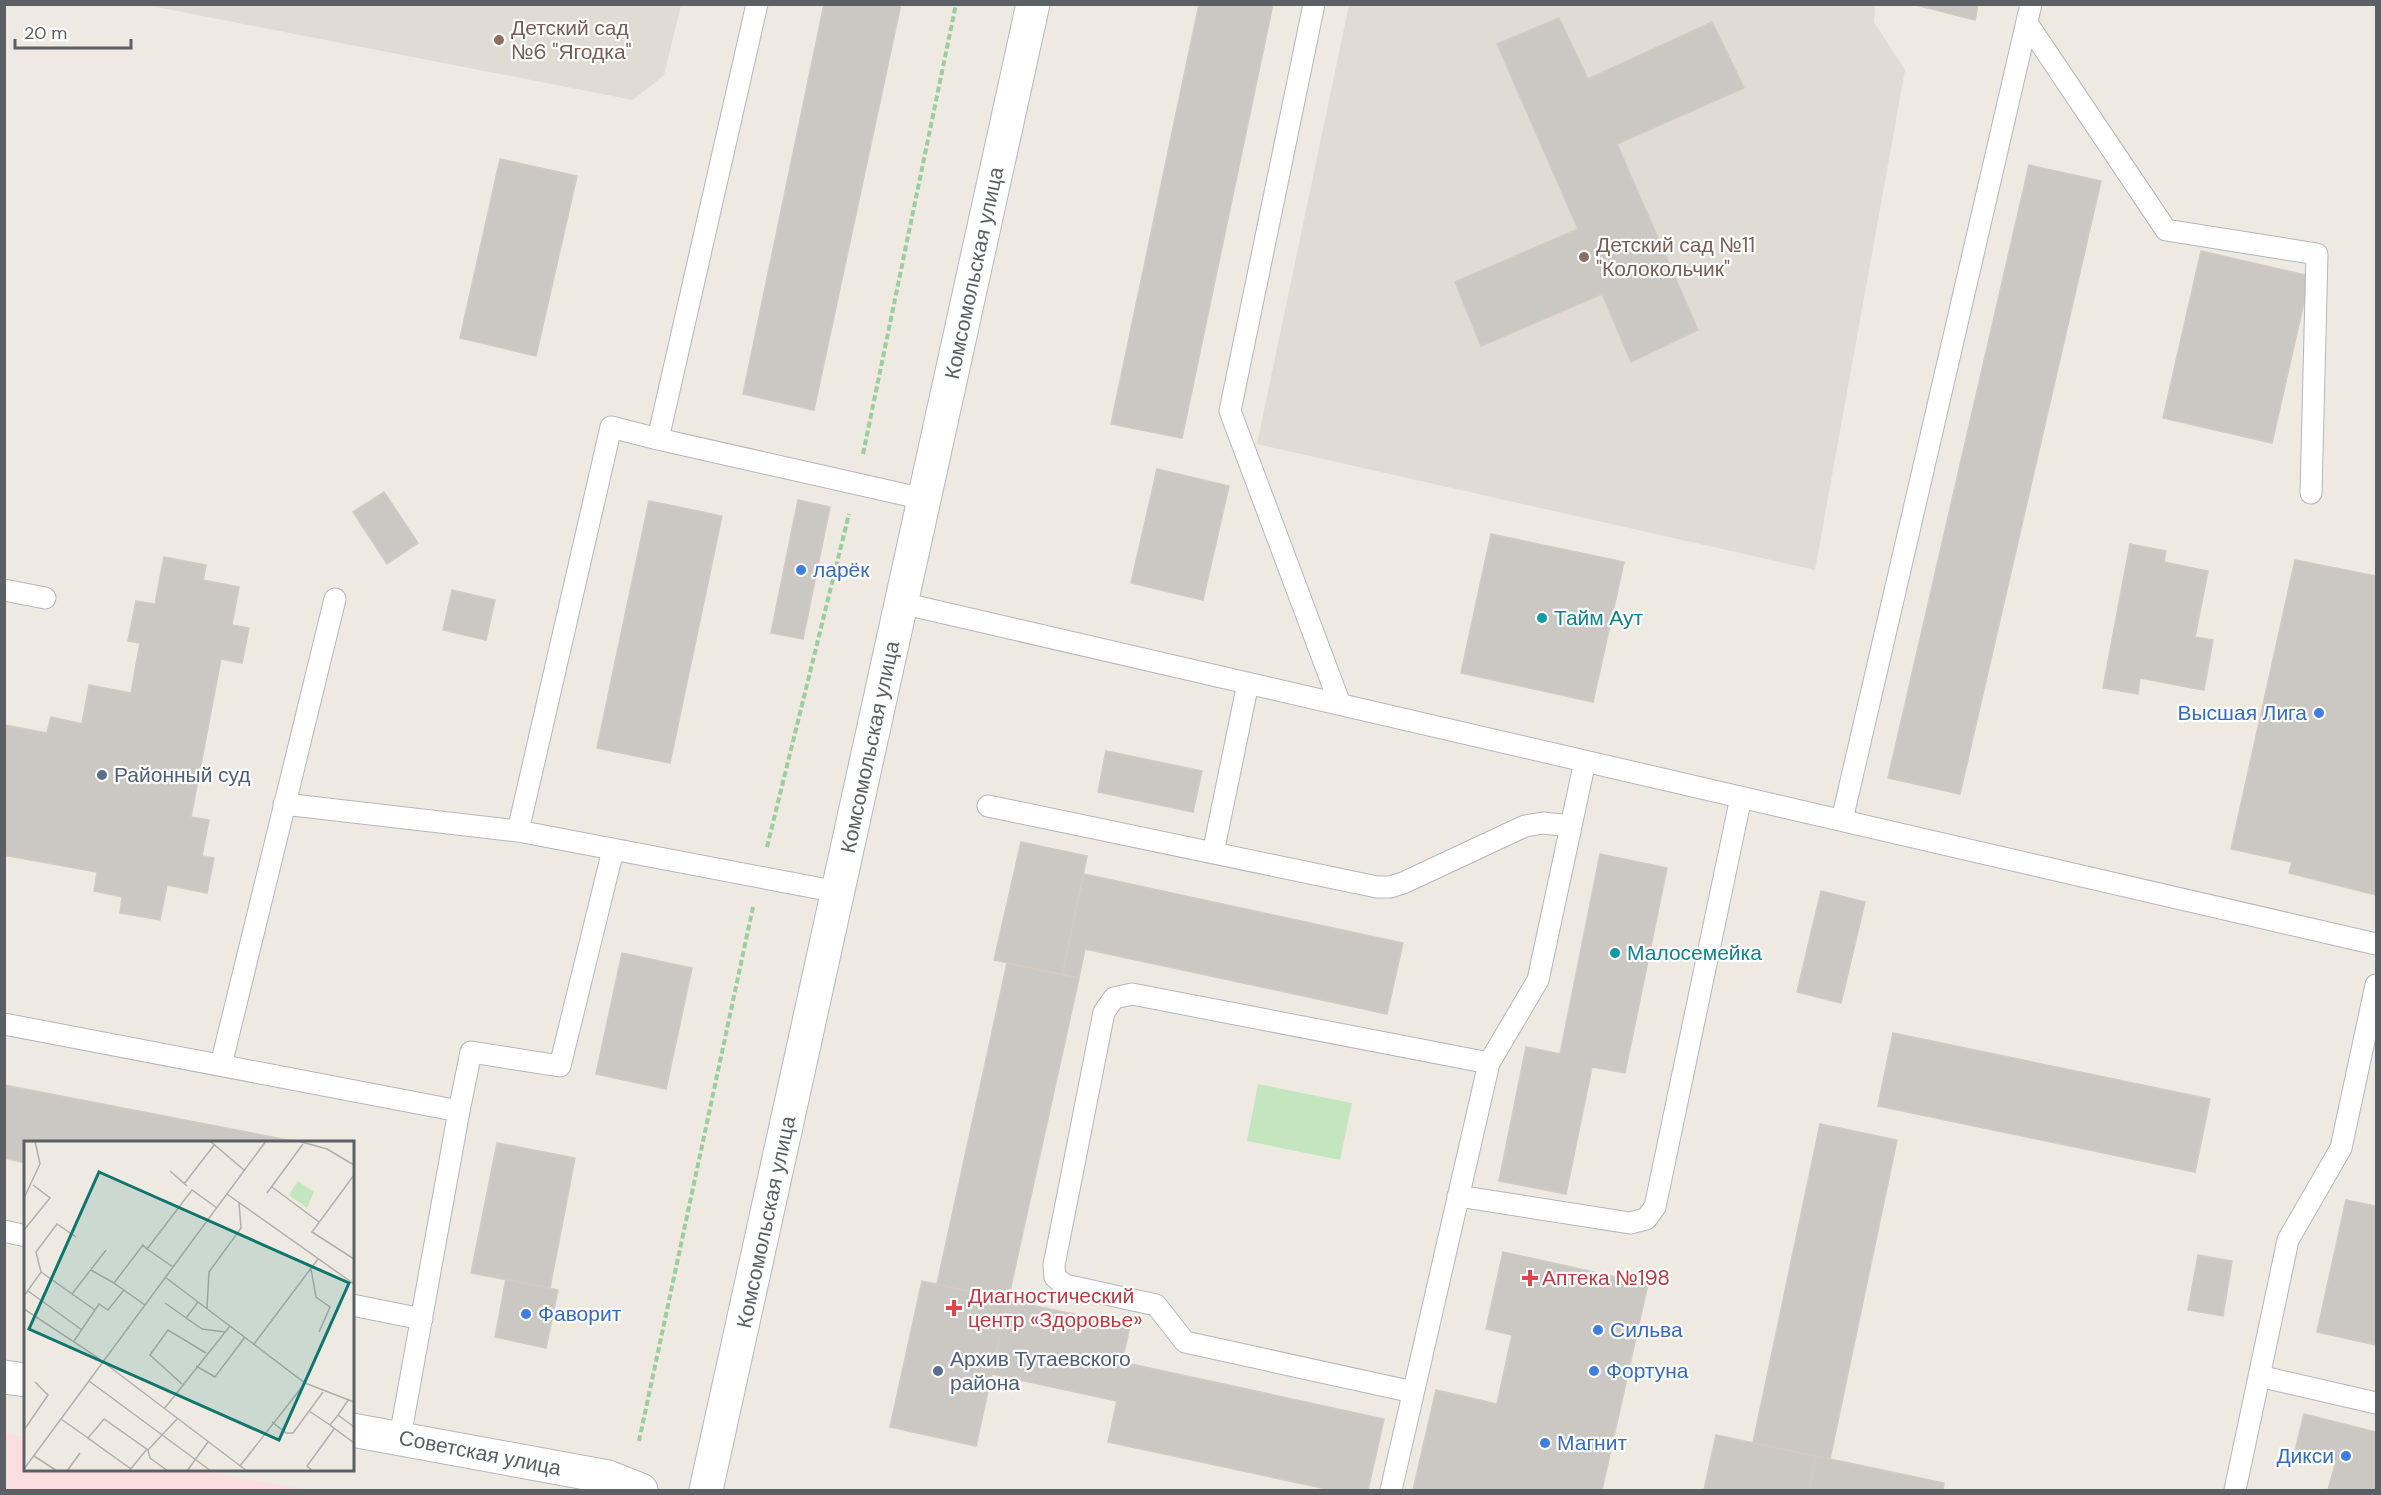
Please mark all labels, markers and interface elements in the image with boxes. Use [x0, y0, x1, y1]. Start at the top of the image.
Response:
scale bar [15, 12, 130, 50]
place label: Детский сад №6 "Ягодка" [511, 14, 632, 66]
text: 20 m [24, 21, 67, 45]
marker: Детский сад №6 "Ягодка" [492, 33, 506, 47]
street label: Комсомольская улица [938, 164, 1010, 382]
place label: Детский сад №11 "Колокольчик" [1596, 231, 1755, 283]
marker: Детский сад №11 "Колокольчик" [1577, 250, 1591, 264]
place label: ларёк [813, 556, 870, 584]
marker: ларёк [794, 563, 808, 577]
place label: Тайм Аут [1554, 604, 1644, 632]
marker: Тайм Аут [1535, 611, 1549, 625]
street label: Комсомольская улица [834, 638, 906, 856]
place label: Высшая Лига [2178, 699, 2307, 727]
marker: Высшая Лига [2312, 706, 2326, 720]
place label: Районный суд [114, 761, 251, 789]
marker: Районный суд [95, 768, 109, 782]
place label: Малосемейка [1627, 939, 1762, 967]
marker: Малосемейка [1608, 946, 1622, 960]
street label: Комсомольская улица [730, 1113, 802, 1331]
inset map [24, 1141, 354, 1471]
place label: Аптека №198 [1542, 1264, 1670, 1292]
marker: Аптека №198 [1523, 1271, 1537, 1285]
place label: Диагностический центр «Здоровье» [968, 1282, 1143, 1334]
marker: Диагностический центр «Здоровье» [945, 1299, 963, 1317]
place label: Фаворит [538, 1300, 622, 1328]
marker: Фаворит [519, 1307, 533, 1321]
place label: Сильва [1610, 1316, 1683, 1344]
marker: Сильва [1591, 1323, 1605, 1337]
place label: Архив Тутаевского района [950, 1345, 1131, 1397]
place label: Фортуна [1606, 1357, 1689, 1385]
marker: Архив Тутаевского района [931, 1364, 945, 1378]
marker: Фортуна [1587, 1364, 1601, 1378]
street label: Советская улица [397, 1424, 564, 1483]
place label: Магнит [1557, 1429, 1627, 1457]
marker: Магнит [1538, 1436, 1552, 1450]
place label: Дикси [2276, 1442, 2334, 1470]
marker: Дикси [2339, 1449, 2353, 1463]

